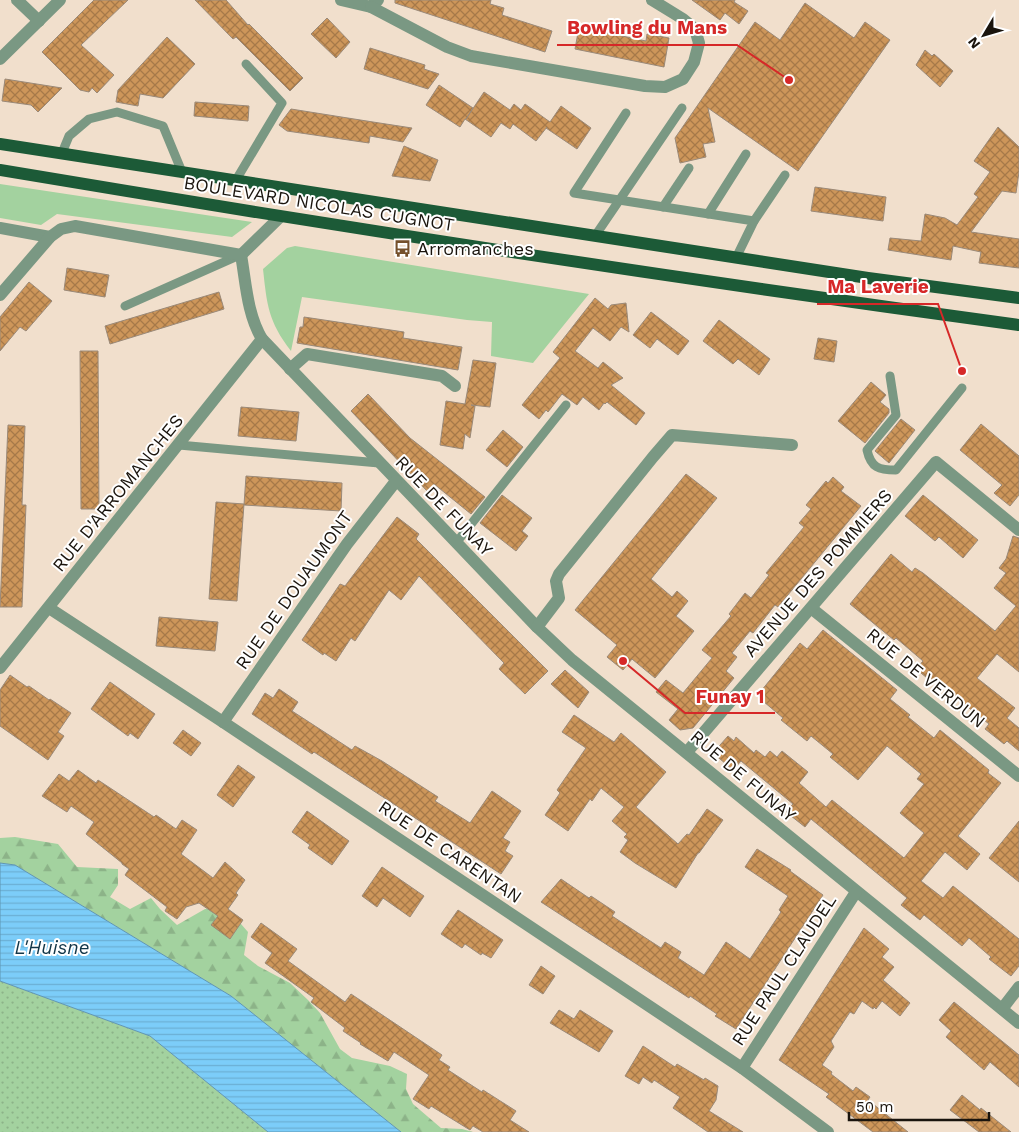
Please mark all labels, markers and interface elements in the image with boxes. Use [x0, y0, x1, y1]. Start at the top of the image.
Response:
north arrow [959, 10, 1009, 60]
callout: Bowling du Mans [557, 11, 737, 45]
text: Bowling du Mans [567, 16, 727, 39]
text: N [964, 34, 983, 52]
street label: BOULEVARD NICOLAS CUGNOT [182, 172, 456, 235]
place label: Arromanches [417, 238, 534, 259]
bus stop icon: Arromanches [393, 239, 413, 259]
callout: Ma Laverie [817, 270, 938, 304]
text: Ma Laverie [827, 275, 929, 298]
street label: RUE D'ARROMANCHES [48, 410, 187, 575]
street label: RUE DE FUNAY [391, 451, 498, 561]
street label: AVENUE DES POMMIERS [739, 485, 896, 661]
street label: RUE DE DOUAUMONT [231, 506, 356, 673]
street label: RUE DE VERDUN [863, 623, 990, 732]
callout: Funay 1 [685, 679, 775, 713]
text: Funay 1 [696, 685, 765, 708]
street label: RUE DE FUNAY [686, 726, 801, 826]
street label: RUE DE CARENTAN [375, 796, 526, 907]
street label: RUE PAUL CLAUDEL [727, 890, 840, 1049]
water label: L'Huisne [15, 936, 90, 959]
scale bar [849, 1090, 989, 1122]
text: 50 m [856, 1098, 893, 1116]

